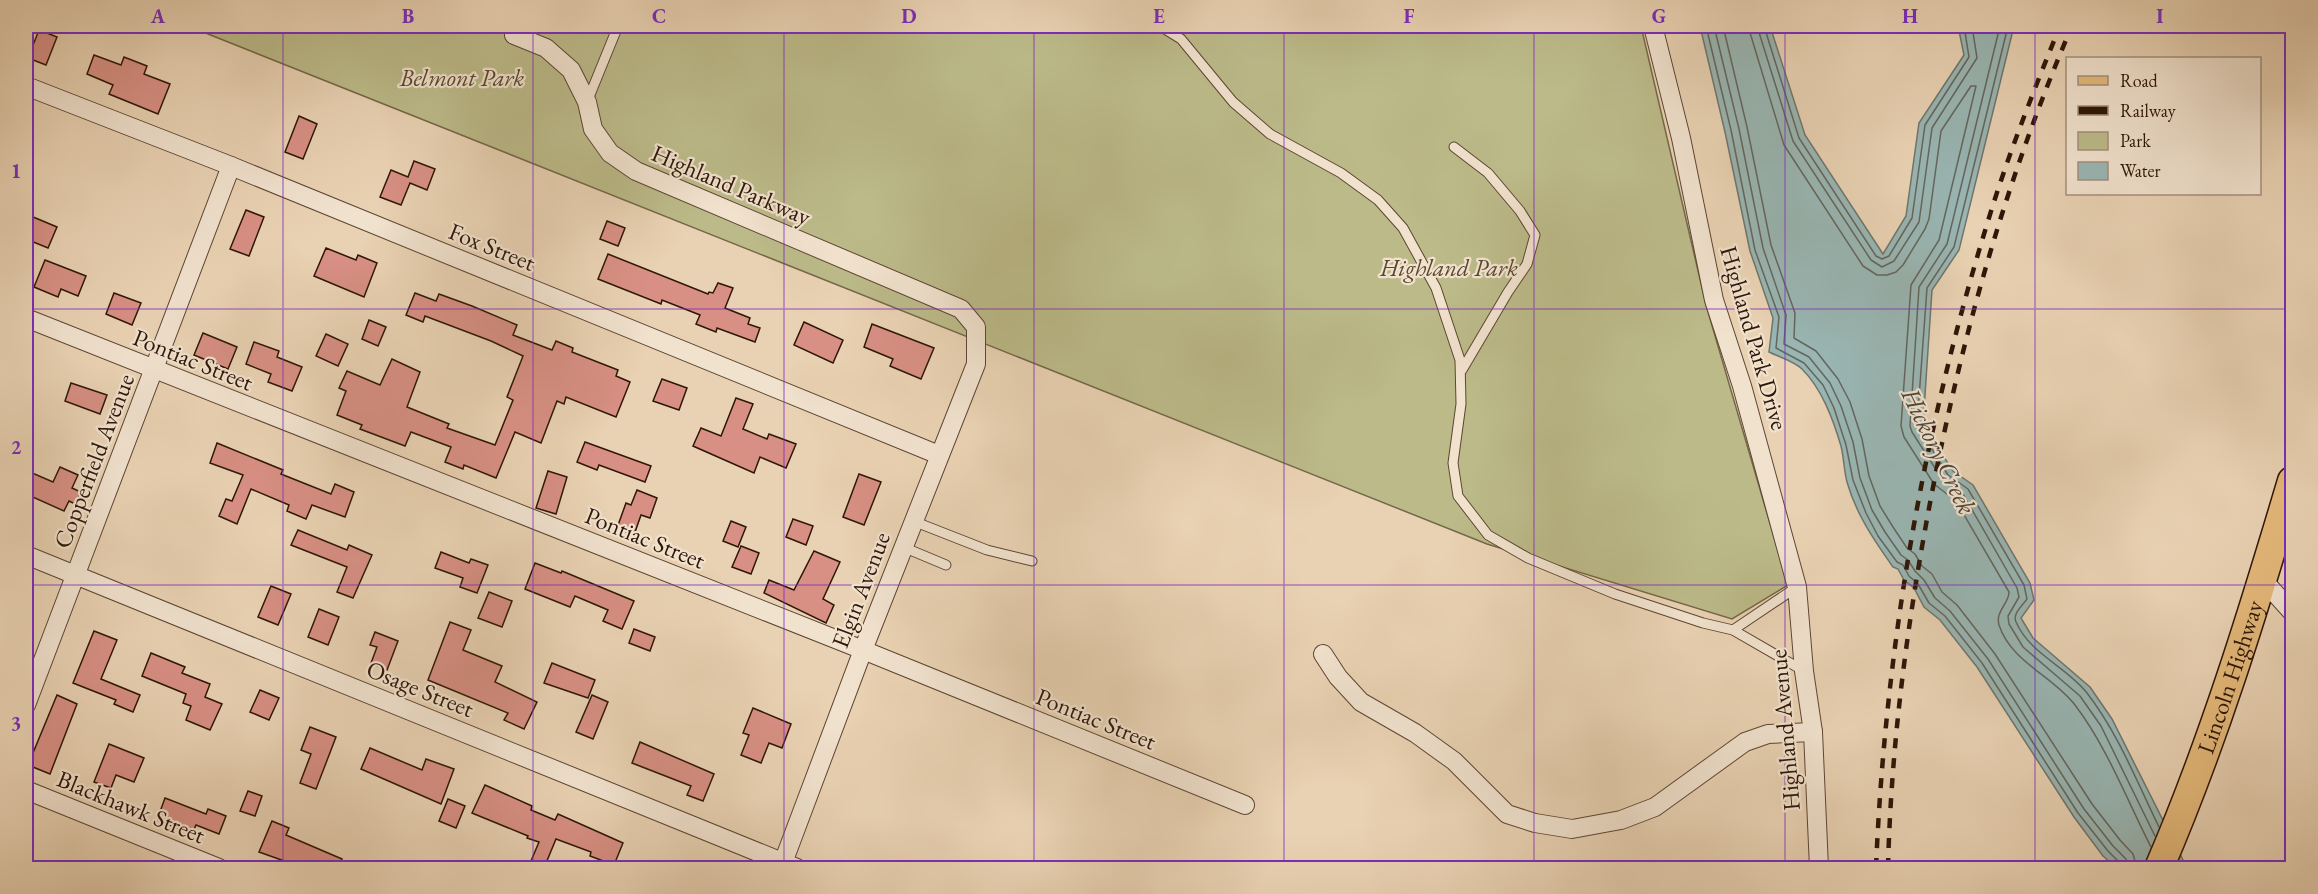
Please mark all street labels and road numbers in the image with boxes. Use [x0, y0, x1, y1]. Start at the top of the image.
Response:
street label: Highland Parkway [647, 137, 816, 232]
street label: Fox Street [444, 215, 540, 278]
street label: Highland Park Drive [1713, 242, 1796, 433]
street label: Pontiac Street [129, 321, 258, 398]
street label: Copperfield Avenue [46, 369, 141, 553]
street label: Pontiac Street [581, 499, 710, 576]
street label: Elgin Avenue [824, 527, 897, 652]
street label: Lincoln Highway [2190, 596, 2270, 758]
street label: Highland Avenue [1762, 648, 1807, 812]
street label: Osage Street [362, 653, 479, 724]
street label: Pontiac Street [1032, 680, 1161, 757]
street label: Blackhawk Street [53, 763, 210, 851]

